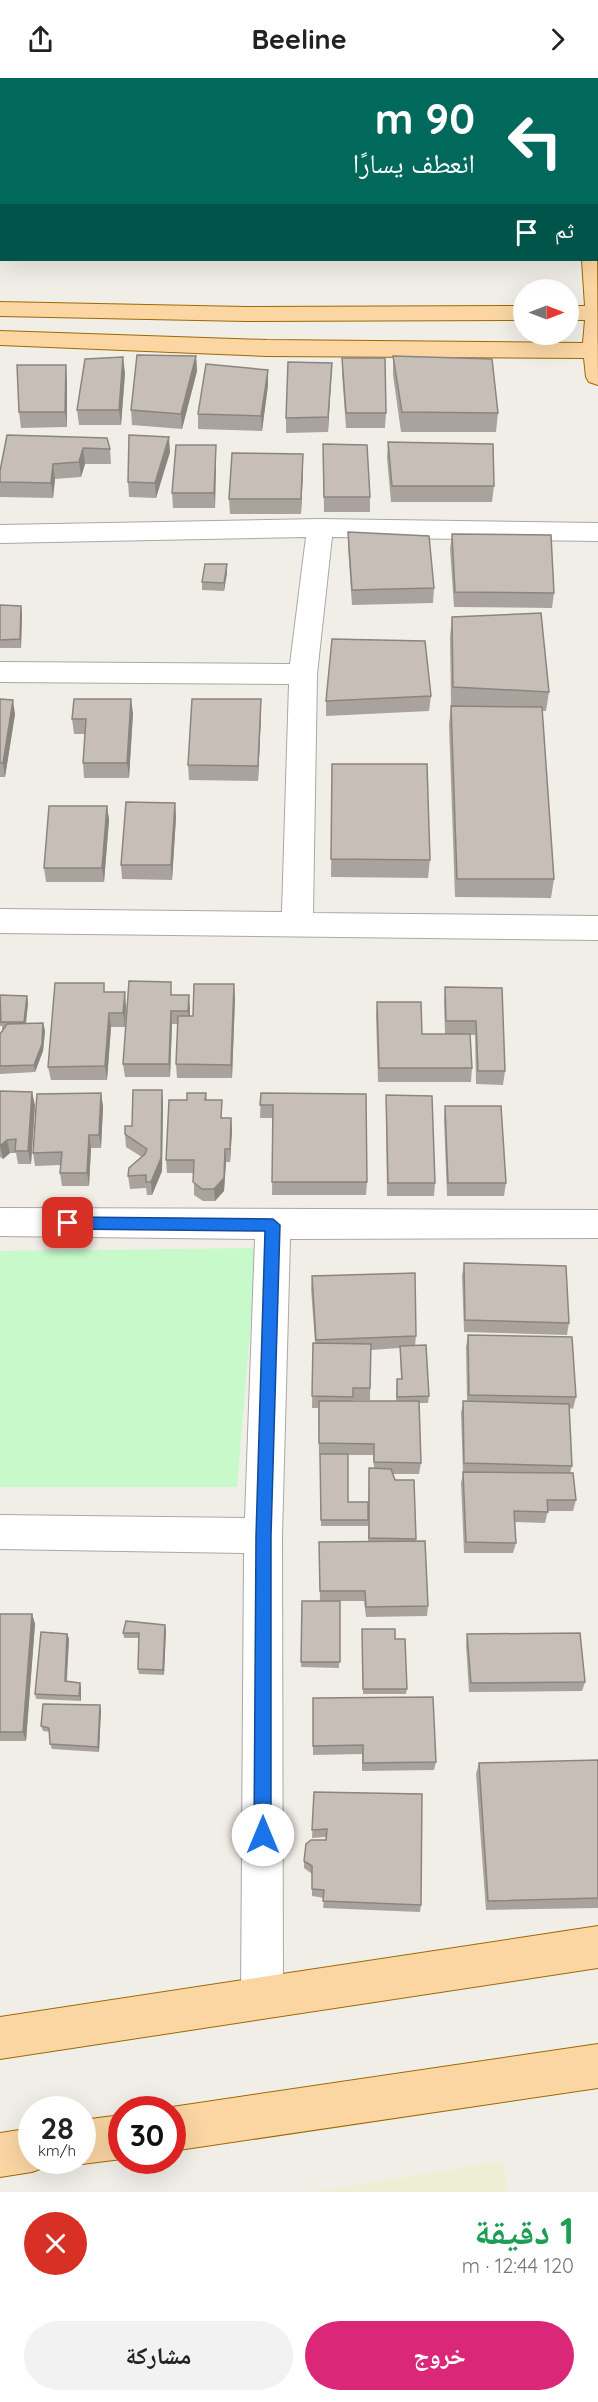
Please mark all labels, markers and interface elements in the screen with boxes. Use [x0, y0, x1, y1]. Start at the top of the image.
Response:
text: Beeline [251, 22, 347, 56]
icon: share [24, 23, 57, 56]
icon: forward [541, 23, 574, 56]
text: 90 m [375, 92, 475, 145]
icon: left [496, 102, 574, 180]
text: انعطف يسارًا [353, 146, 475, 180]
icon: arrive [510, 216, 543, 249]
text: ثم [555, 216, 574, 244]
north arrow [513, 279, 579, 345]
map controls [513, 279, 579, 345]
pin [42, 1197, 93, 1248]
icon: arrive [51, 1206, 84, 1239]
position arrow [231, 1803, 295, 1867]
speed limit sign: 30 [108, 2096, 186, 2174]
text: 28 [40, 2109, 74, 2147]
text: km/h [38, 2141, 76, 2160]
text: 1 دقيقة [474, 2208, 574, 2253]
button: close [24, 2212, 87, 2275]
text: 120 m · 12:44 [462, 2253, 574, 2278]
button: مشاركة [24, 2321, 293, 2390]
button: خروج [305, 2321, 574, 2390]

